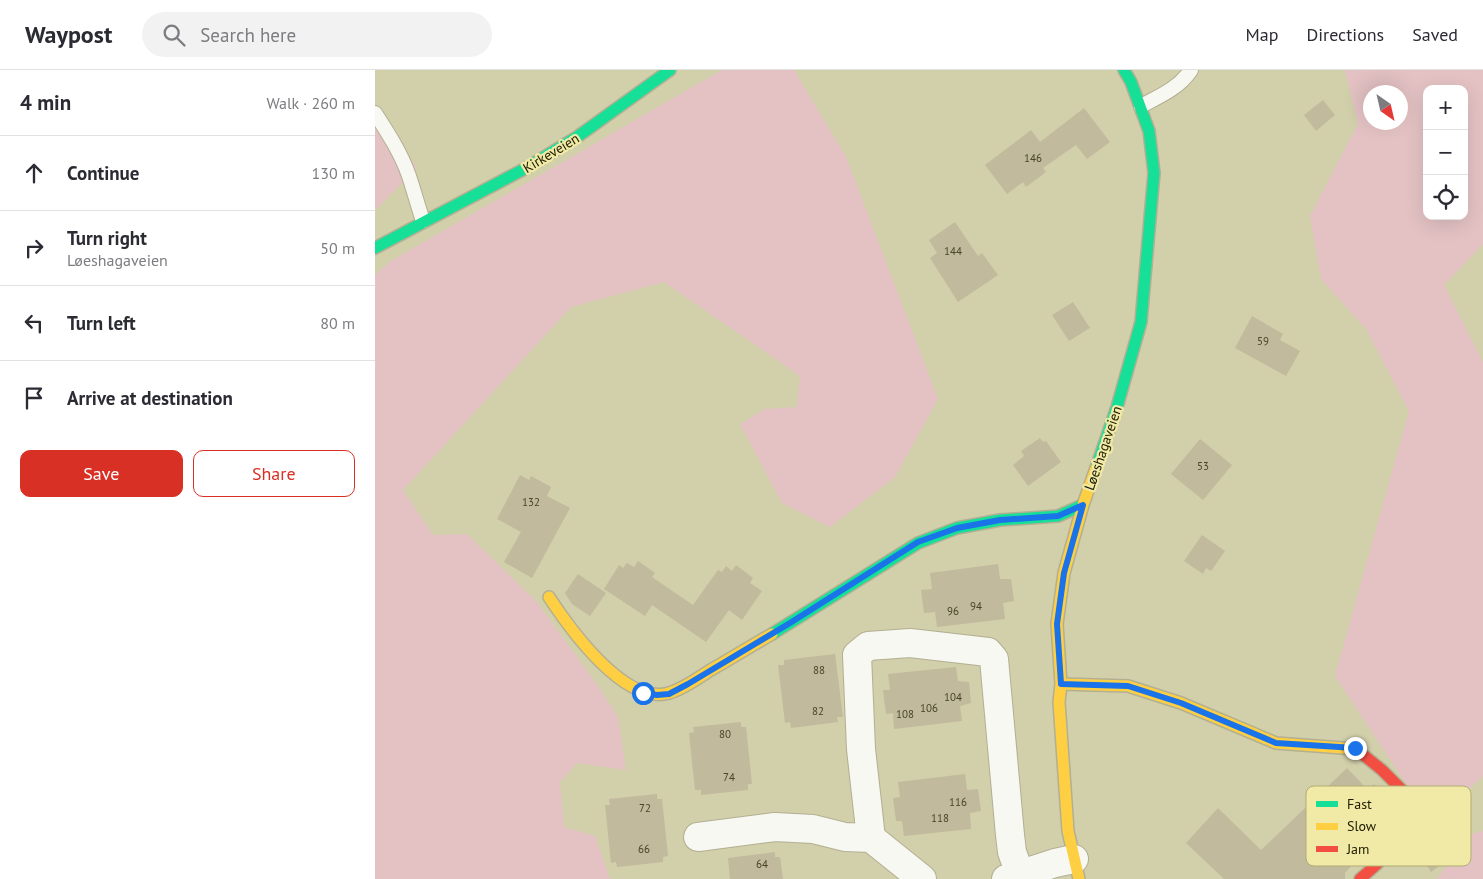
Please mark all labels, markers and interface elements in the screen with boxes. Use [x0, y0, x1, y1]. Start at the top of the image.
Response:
search box [142, 12, 492, 57]
text: Waypost [25, 19, 112, 50]
icon: search [160, 21, 188, 49]
text: Search here [200, 23, 296, 47]
text: Map [1246, 23, 1278, 46]
text: Directions [1306, 23, 1384, 46]
text: Saved [1412, 23, 1458, 46]
north arrow [1363, 85, 1408, 130]
map controls [1423, 85, 1468, 220]
button: + [1423, 85, 1468, 130]
text: 4 min [20, 89, 71, 116]
text: Walk · 260 m [266, 93, 355, 113]
street label: Kirkeveien [520, 129, 582, 177]
button: − [1423, 130, 1468, 175]
house number: 146 [1024, 151, 1042, 165]
icon: ahead [20, 159, 48, 187]
text: Continue [67, 161, 139, 185]
text: 130 m [312, 163, 355, 183]
button: locate [1423, 175, 1468, 220]
text: Turn right [67, 226, 147, 250]
icon: right [20, 234, 48, 262]
text: 50 m [320, 238, 355, 258]
house number: 144 [944, 244, 962, 258]
text: Løeshagaveien [67, 250, 168, 270]
icon: left [20, 309, 48, 337]
text: Turn left [67, 311, 136, 335]
text: 80 m [320, 313, 355, 333]
house number: 59 [1257, 334, 1269, 348]
icon: arrive [20, 384, 48, 412]
text: Arrive at destination [67, 386, 233, 410]
street label: Løeshagaveien [1080, 403, 1126, 493]
button: Save [20, 450, 183, 497]
button: Share [193, 450, 355, 497]
house number: 53 [1197, 459, 1209, 473]
house number: 132 [522, 495, 540, 509]
house number: 94 [970, 599, 982, 613]
house number: 96 [947, 604, 959, 618]
house number: 88 [813, 663, 825, 677]
route start [632, 682, 655, 705]
house number: 104 [944, 690, 962, 704]
house number: 106 [920, 701, 938, 715]
house number: 82 [812, 704, 824, 718]
house number: 108 [896, 707, 914, 721]
house number: 80 [719, 727, 731, 741]
route end [1344, 737, 1367, 760]
house number: 74 [723, 770, 735, 784]
legend [1306, 786, 1471, 866]
house number: 116 [949, 795, 967, 809]
text: Fast [1347, 795, 1372, 813]
house number: 72 [639, 801, 651, 815]
house number: 118 [931, 811, 949, 825]
text: Slow [1347, 817, 1377, 835]
text: Jam [1346, 840, 1369, 858]
house number: 66 [638, 842, 650, 856]
house number: 64 [756, 857, 768, 871]

